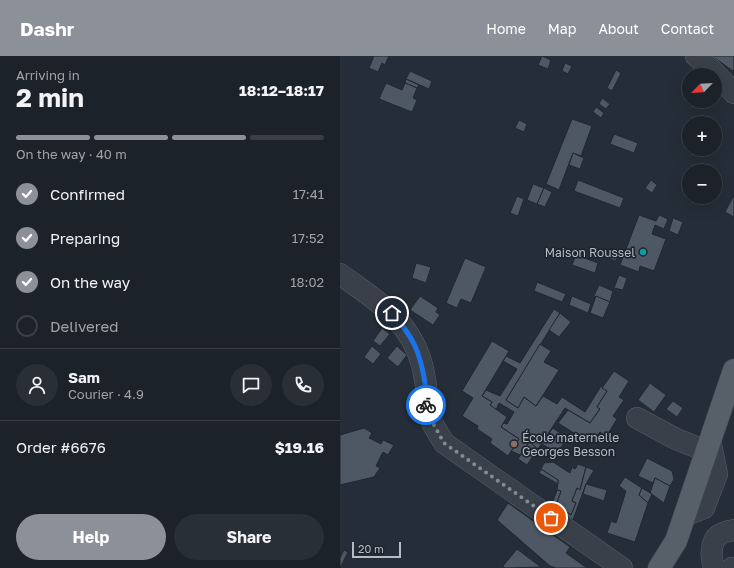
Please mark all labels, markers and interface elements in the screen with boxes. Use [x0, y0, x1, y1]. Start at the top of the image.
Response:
text: Dashr [20, 17, 74, 40]
text: Home [486, 20, 526, 37]
text: Map [548, 20, 576, 37]
text: About [598, 20, 639, 37]
text: Contact [661, 20, 714, 37]
text: Arriving in [16, 67, 80, 83]
north arrow [682, 68, 722, 108]
map controls [682, 68, 722, 204]
text: 18:12–18:17 [239, 81, 324, 99]
text: 2 min [16, 82, 84, 113]
button: + [682, 116, 722, 156]
text: On the way · 40 m [16, 146, 127, 162]
button: − [682, 164, 722, 204]
icon: check [16, 183, 38, 205]
text: Confirmed [50, 185, 125, 203]
text: 17:41 [293, 186, 324, 202]
icon: check [16, 227, 38, 249]
text: Preparing [50, 229, 120, 247]
text: 17:52 [292, 230, 324, 246]
place label: Maison Roussel [545, 245, 635, 260]
marker: Maison Roussel [638, 247, 648, 257]
icon: check [16, 271, 38, 293]
text: On the way [50, 273, 130, 291]
text: 18:02 [290, 274, 324, 290]
pin [375, 296, 409, 330]
icon: home [381, 302, 403, 324]
text: Delivered [50, 317, 118, 335]
button: person [16, 364, 58, 406]
button: chat [230, 364, 272, 406]
button: phone [282, 364, 324, 406]
text: Sam [68, 368, 100, 386]
courier [406, 385, 446, 425]
text: Courier · 4.9 [68, 386, 144, 402]
icon: bike [415, 394, 437, 416]
place label: École maternelle Georges Besson [522, 430, 619, 459]
text: Order #6676 [16, 438, 106, 456]
text: $19.16 [275, 438, 324, 456]
marker: École maternelle Georges Besson [509, 439, 519, 449]
pin [534, 501, 568, 535]
icon: bag [540, 507, 562, 529]
button: Help [16, 514, 166, 560]
button: Share [174, 514, 324, 560]
scale bar [352, 540, 401, 559]
text: 20 m [358, 542, 384, 555]

